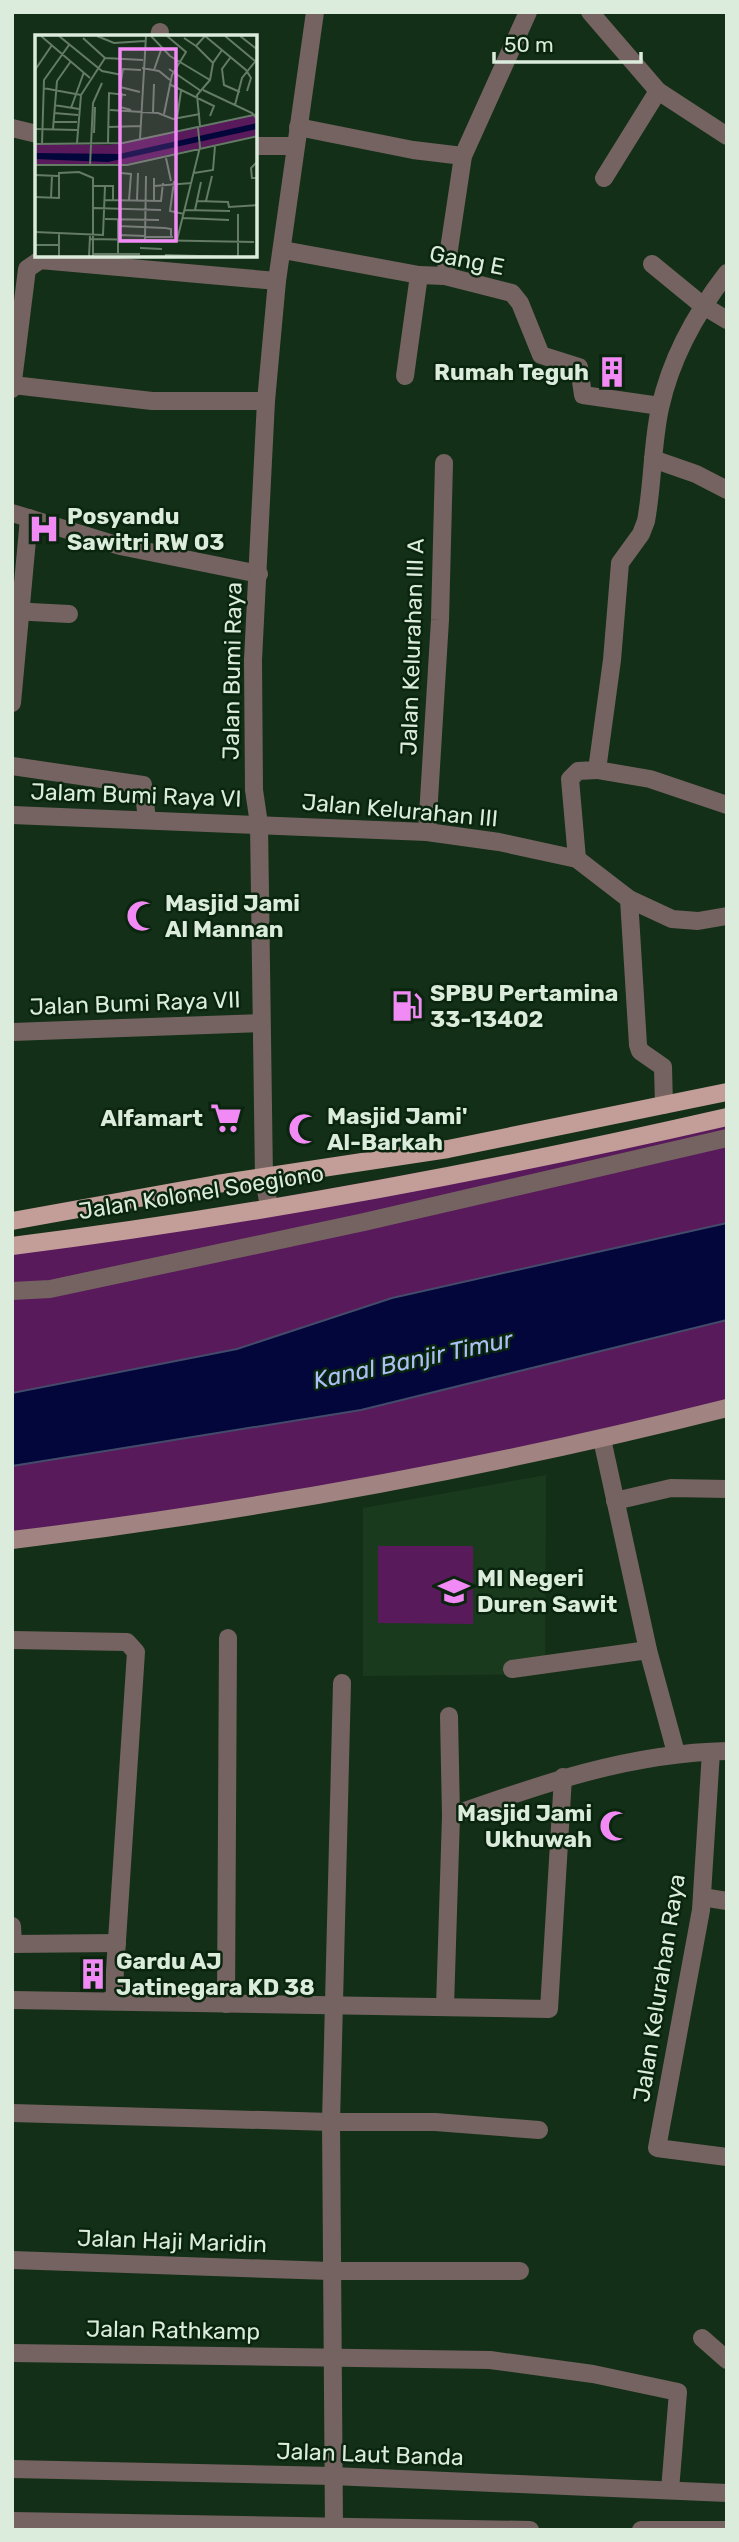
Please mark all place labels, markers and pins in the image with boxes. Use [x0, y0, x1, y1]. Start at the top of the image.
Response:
building icon: Rumah Teguh [595, 355, 629, 389]
place label: Rumah Teguh [434, 358, 589, 386]
place label: Posyandu Sawitri RW 03 [67, 502, 225, 556]
hospital icon: Posyandu Sawitri RW 03 [27, 512, 61, 546]
place label: Masjid Jami Al Mannan [165, 889, 300, 943]
mosque icon: Masjid Jami Al Mannan [125, 899, 159, 933]
place label: SPBU Pertamina 33-13402 [430, 979, 618, 1033]
fuel station icon: SPBU Pertamina 33-13402 [390, 989, 424, 1023]
supermarket icon: Alfamart [209, 1101, 243, 1135]
place label: Masjid Jami' Al-Barkah [327, 1102, 468, 1156]
place label: Alfamart [101, 1104, 203, 1132]
mosque icon: Masjid Jami' Al-Barkah [287, 1112, 321, 1146]
place label: MI Negeri Duren Sawit [477, 1564, 617, 1618]
school or university icon: MI Negeri Duren Sawit [437, 1574, 471, 1608]
place label: Masjid Jami Ukhuwah [457, 1799, 592, 1853]
mosque icon: Masjid Jami Ukhuwah [598, 1809, 632, 1843]
place label: Gardu AJ Jatinegara KD 38 [116, 1947, 315, 2001]
building icon: Gardu AJ Jatinegara KD 38 [76, 1957, 110, 1991]

